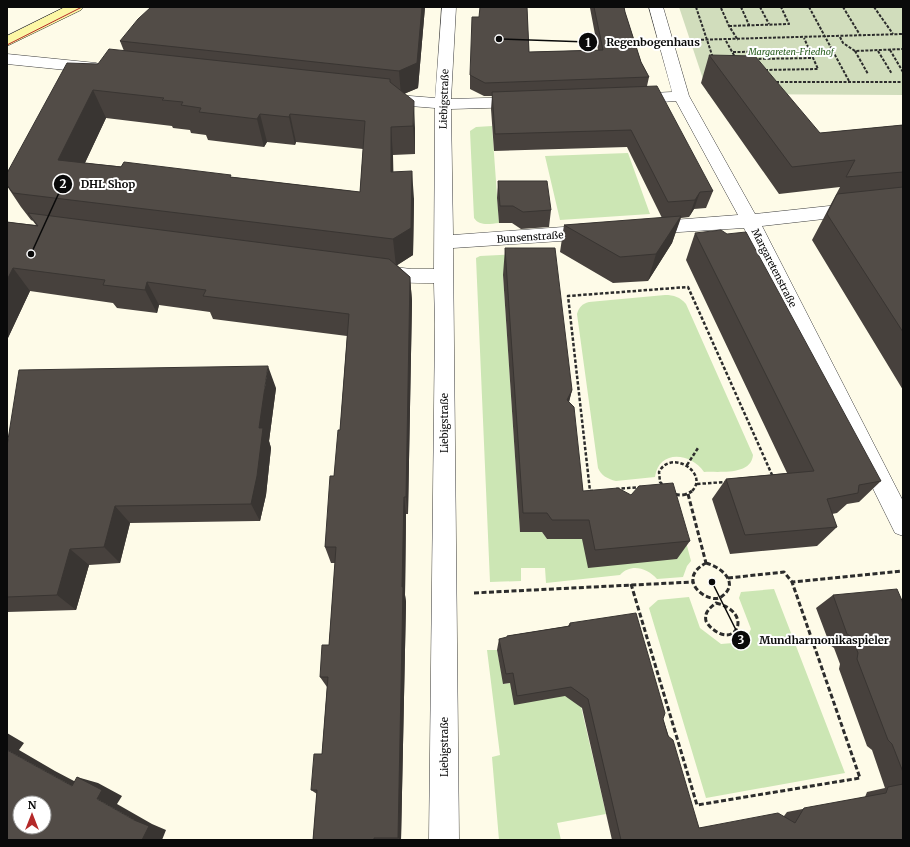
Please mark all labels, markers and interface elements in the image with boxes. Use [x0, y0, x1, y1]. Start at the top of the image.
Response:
callout: Regenbogenhaus [578, 31, 708, 54]
text: 1 [585, 35, 591, 50]
text: Regenbogenhaus [606, 35, 700, 49]
park label: Margareten-Friedhof [747, 46, 835, 57]
street label: Liebigstraße [436, 69, 452, 129]
callout: DHL Shop [53, 173, 144, 196]
text: 2 [59, 176, 67, 191]
text: DHL Shop [81, 177, 135, 191]
street label: Margaretenstraße [749, 227, 799, 309]
street label: Bunsenstraße [496, 228, 564, 246]
street label: Liebigstraße [438, 393, 451, 453]
callout: Mundharmonikaspieler [731, 629, 897, 652]
text: 3 [738, 632, 745, 647]
text: Mundharmonikaspieler [759, 633, 889, 647]
street label: Liebigstraße [438, 717, 451, 777]
north arrow [12, 795, 52, 835]
text: N [28, 798, 37, 812]

